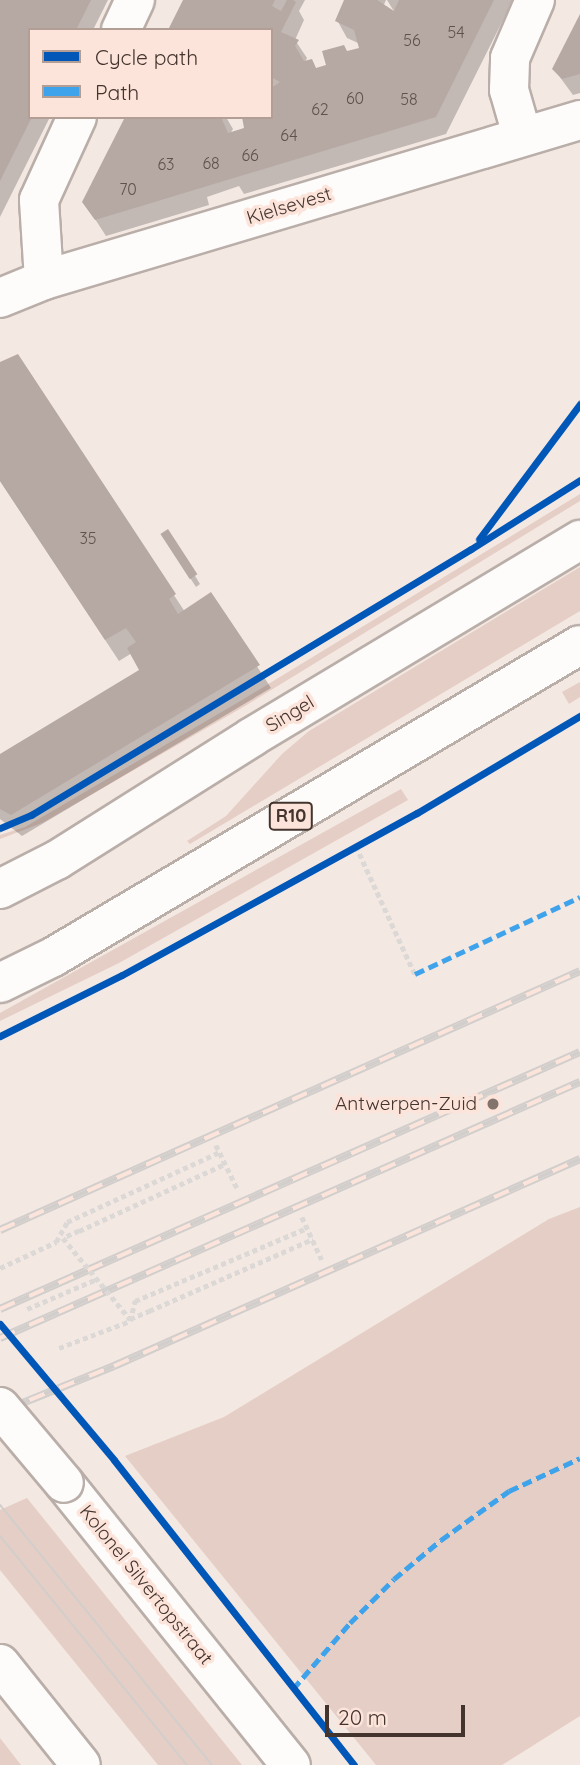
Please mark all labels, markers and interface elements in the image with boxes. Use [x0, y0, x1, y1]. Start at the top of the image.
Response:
house number: 54 [447, 22, 465, 42]
legend [28, 28, 273, 119]
house number: 56 [403, 30, 421, 50]
text: Cycle path [95, 44, 198, 70]
text: Path [95, 79, 139, 105]
house number: 60 [346, 88, 364, 108]
house number: 58 [400, 89, 418, 109]
house number: 62 [311, 99, 329, 119]
house number: 64 [280, 125, 298, 145]
house number: 66 [241, 145, 259, 165]
house number: 68 [202, 153, 220, 173]
house number: 63 [158, 154, 174, 174]
house number: 70 [119, 179, 137, 199]
street label: Kielsevest [244, 182, 334, 230]
house number: 35 [79, 528, 97, 548]
street label: Singel [262, 691, 318, 737]
road number: R10 [268, 802, 314, 830]
place label: Antwerpen-Zuid [335, 1093, 477, 1115]
marker: Antwerpen-Zuid [483, 1094, 503, 1114]
street label: Kolonel Silvertopstraat [75, 1501, 217, 1669]
scale bar [328, 1692, 468, 1736]
text: 20 m [338, 1704, 387, 1730]

